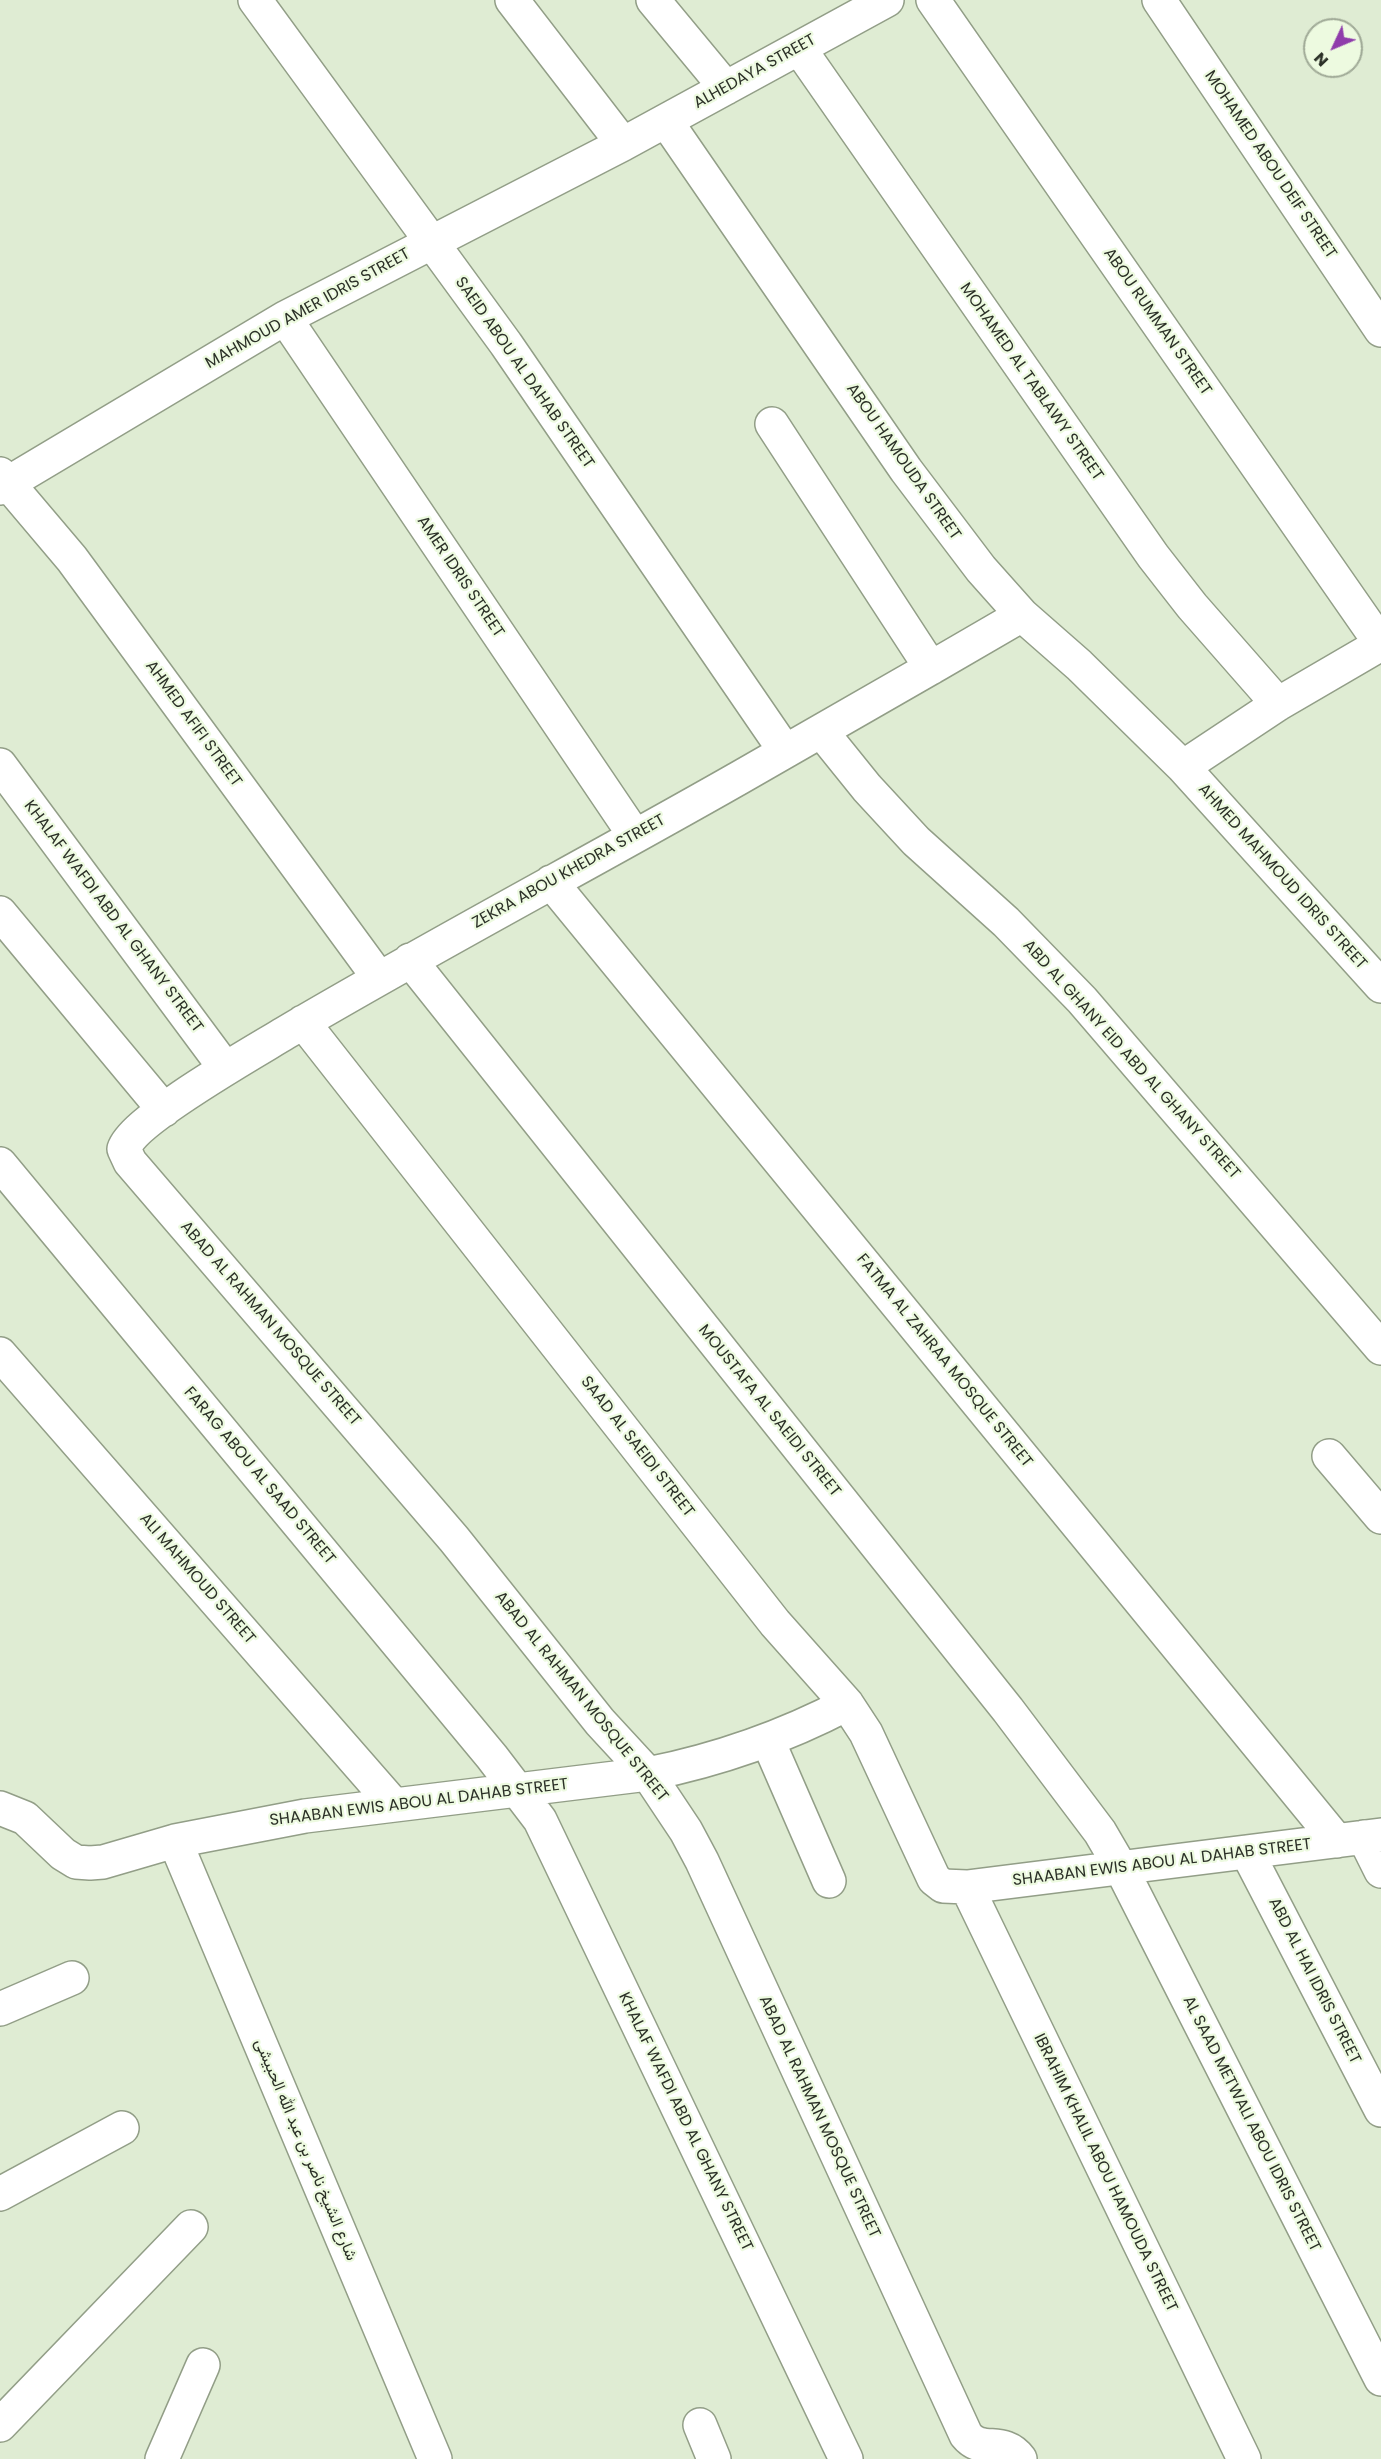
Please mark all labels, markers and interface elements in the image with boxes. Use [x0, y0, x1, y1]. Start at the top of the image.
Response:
north arrow [1303, 18, 1363, 78]
street label: ALHEDAYA STREET [691, 31, 819, 113]
text: N [1309, 47, 1334, 72]
street label: MOHAMED ABOU DEIF STREET [1200, 67, 1340, 263]
street label: MAHMOUD AMER IDRIS STREET [203, 245, 413, 373]
street label: ABOU RUMMAN STREET [1099, 245, 1215, 399]
street label: SAEID ABOU AL DAHAB STREET [450, 274, 598, 472]
street label: MOHAMED AL TABLAWY STREET [955, 280, 1107, 484]
street label: ABOU HAMOUDA STREET [842, 380, 964, 544]
street label: AMER IDRIS STREET [412, 513, 508, 641]
street label: AHMED AFIFI STREET [141, 657, 245, 791]
street label: AHMED MAHMOUD IDRIS STREET [1193, 780, 1371, 974]
street label: KHALAF WAFDI ABD AL GHANY STREET [19, 797, 207, 1037]
street label: ZEKRA ABOU KHEDRA STREET [469, 811, 669, 933]
street label: ABD AL GHANY EID ABD AL GHANY STREET [1018, 936, 1244, 1184]
street label: ABAD AL RAHMAN MOSQUE STREET [176, 1218, 364, 1430]
street label: FATMA AL ZAHRAA MOSQUE STREET [852, 1250, 1036, 1472]
street label: MOUSTAFA AL SAEIDI STREET [694, 1321, 844, 1501]
street label: SAAD AL SAEIDI STREET [576, 1373, 698, 1521]
street label: FARAG ABOU AL SAAD STREET [179, 1383, 339, 1569]
street label: ALI MAHMOUD STREET [135, 1510, 259, 1648]
street label: ABAD AL RAHMAN MOSQUE STREET [490, 1588, 672, 1806]
street label: SHAABAN EWIS ABOU AL DAHAB STREET [269, 1775, 569, 1831]
street label: SHAABAN EWIS ABOU AL DAHAB STREET [1012, 1835, 1312, 1891]
street label: ABD AL HAI IDRIS STREET [1264, 1895, 1364, 2067]
street label: KHALAF WAFDI ABD AL GHANY STREET [614, 1989, 756, 2255]
street label: ABAD AL RAHMAN MOSQUE STREET [754, 1993, 884, 2241]
street label: AL SAAD METWALI ABOU IDRIS STREET [1178, 1993, 1324, 2255]
street label: IBRAHIM KHALIL ABOU HAMOUDA STREET [1029, 2031, 1181, 2315]
street label: شارع الشيخ ناصر بن عبد الله الحبيشى [249, 2036, 361, 2264]

